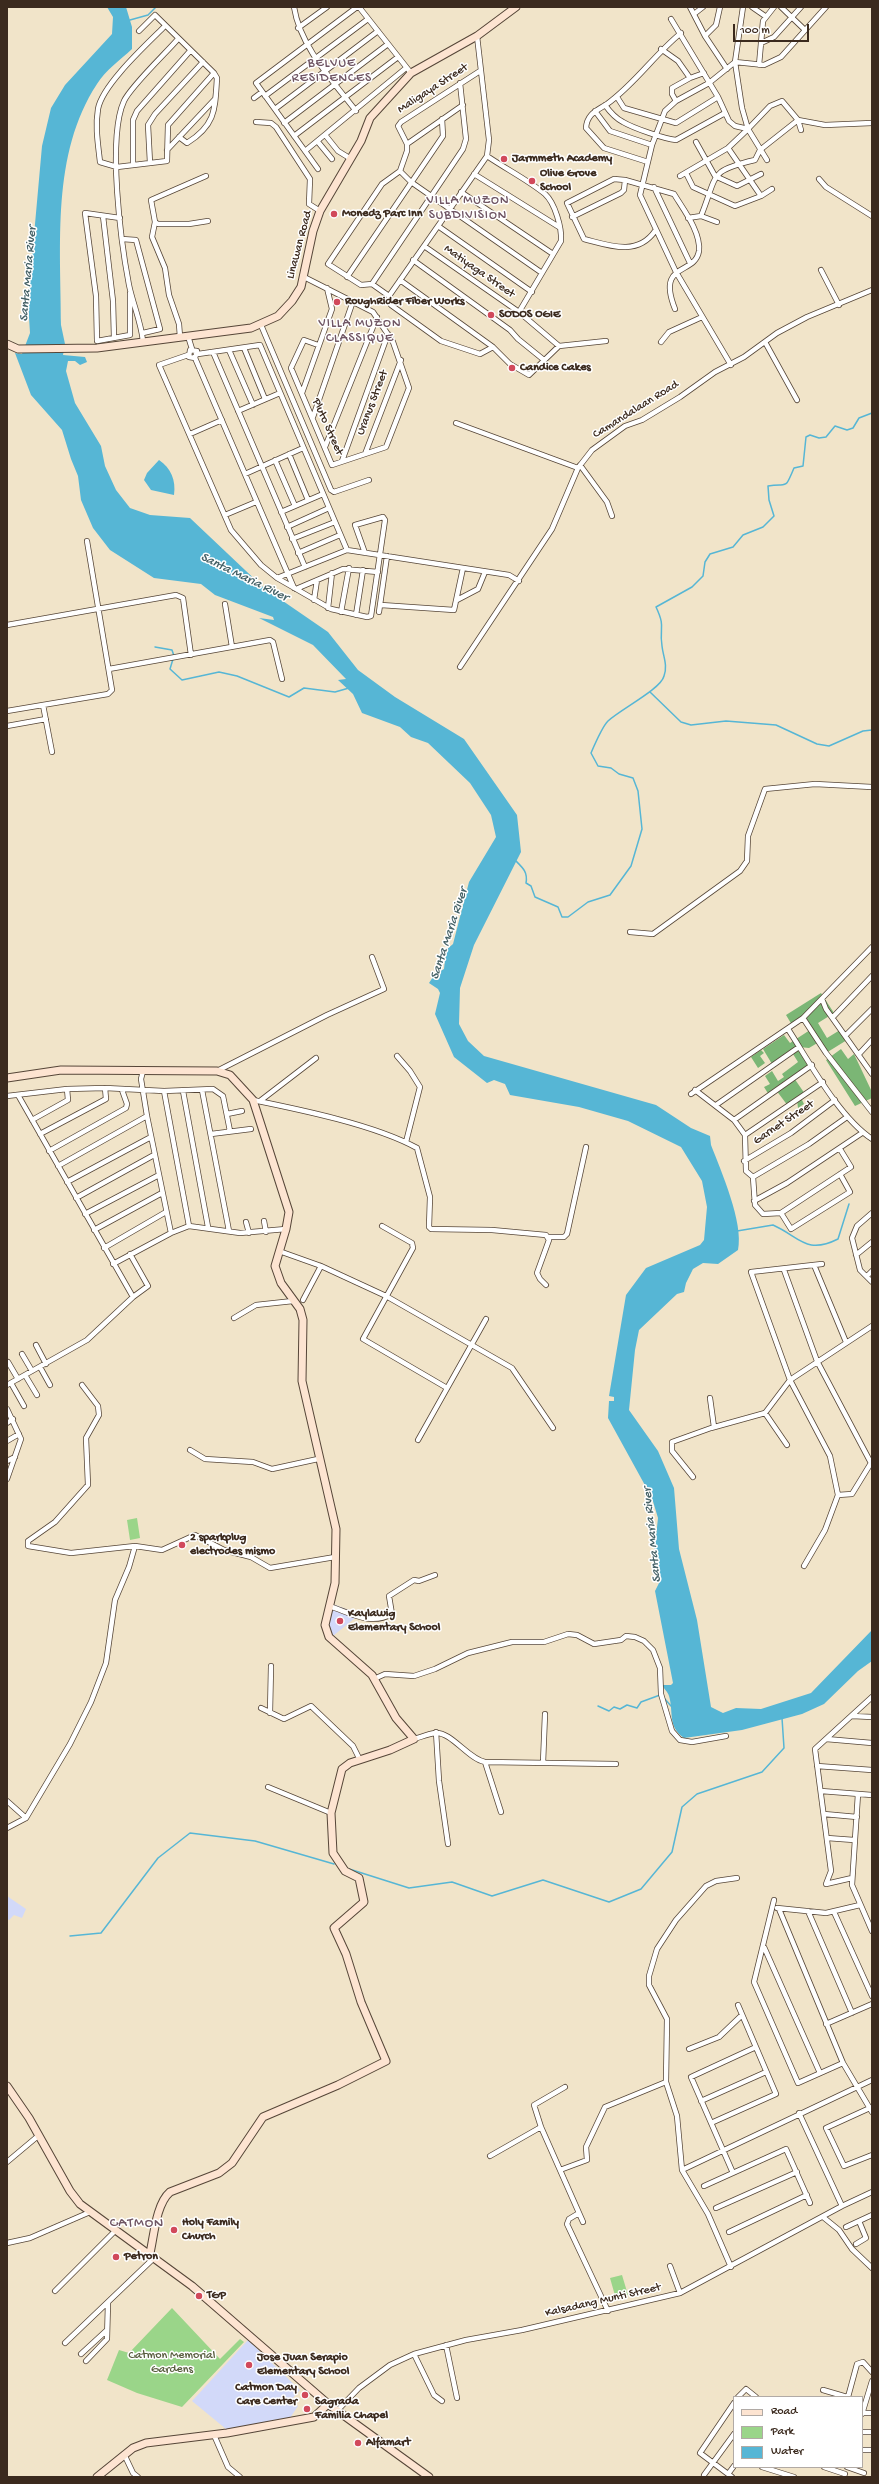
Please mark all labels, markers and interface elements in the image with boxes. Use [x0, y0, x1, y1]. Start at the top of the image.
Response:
scale bar [735, 16, 811, 42]
text: 100 m [740, 24, 770, 38]
district label: BELVUE RESIDENCES [292, 56, 372, 87]
street label: Maligaya Street [395, 61, 471, 117]
place label: Jarmmeth Academy [512, 152, 612, 166]
marker: Jarmmeth Academy [499, 154, 509, 164]
place label: Olive Grove School [540, 167, 596, 195]
marker: Olive Grove School [527, 176, 537, 186]
district label: VILLA MUZON SUBDIVISION [427, 193, 509, 224]
place label: Monedz Parc Inn [342, 207, 422, 221]
street label: Linawan Road [284, 209, 316, 281]
marker: Monedz Parc Inn [329, 209, 339, 219]
water label: Santa Maria River [17, 226, 41, 322]
street label: Matiyaga Street [441, 242, 517, 302]
place label: RoughRider Fiber Works [345, 295, 464, 309]
marker: RoughRider Fiber Works [332, 297, 342, 307]
place label: SODOS OGIE [499, 308, 560, 322]
marker: SODOS OGIE [486, 310, 496, 320]
district label: VILLA MUZON CLASSIQUE [319, 316, 401, 347]
place label: Candice Cakes [520, 361, 591, 375]
marker: Candice Cakes [507, 363, 517, 373]
street label: Uranus Street [354, 368, 392, 438]
street label: Camandalaan Road [590, 378, 682, 442]
street label: Pluto Street [308, 396, 346, 458]
water label: Santa Maria River [198, 550, 290, 606]
water label: Santa Maria River [428, 886, 472, 982]
street label: Garnet Street [751, 1097, 817, 1149]
water label: Santa Maria River [640, 1487, 666, 1583]
place label: 2 sparkplug electrodes mismo [190, 1531, 275, 1559]
marker: 2 sparkplug electrodes mismo [177, 1540, 187, 1550]
place label: Kaylawig Elementary School [348, 1607, 440, 1635]
marker: Kaylawig Elementary School [335, 1616, 345, 1626]
district label: CATMON [110, 2216, 164, 2232]
place label: Holy Family Church [182, 2216, 239, 2244]
marker: Holy Family Church [169, 2225, 179, 2235]
place label: Petron [124, 2250, 158, 2264]
marker: Petron [111, 2252, 121, 2262]
street label: Kalsadang Munti Street [544, 2281, 662, 2321]
place label: TGP [207, 2289, 226, 2303]
marker: TGP [194, 2291, 204, 2301]
park label: Catmon Memorial Gardens [129, 2349, 215, 2377]
place label: Jose Juan Serapio Elementary School [257, 2351, 349, 2379]
marker: Jose Juan Serapio Elementary School [244, 2360, 254, 2370]
place label: Catmon Day Care Center [235, 2381, 297, 2409]
marker: Catmon Day Care Center [300, 2390, 310, 2400]
place label: Sagrada Familia Chapel [315, 2395, 388, 2423]
legend [733, 2396, 863, 2468]
marker: Sagrada Familia Chapel [302, 2404, 312, 2414]
text: Road [771, 2405, 797, 2419]
text: Park [771, 2425, 794, 2439]
place label: Alfamart [366, 2436, 410, 2450]
marker: Alfamart [353, 2438, 363, 2448]
text: Water [771, 2445, 803, 2459]

